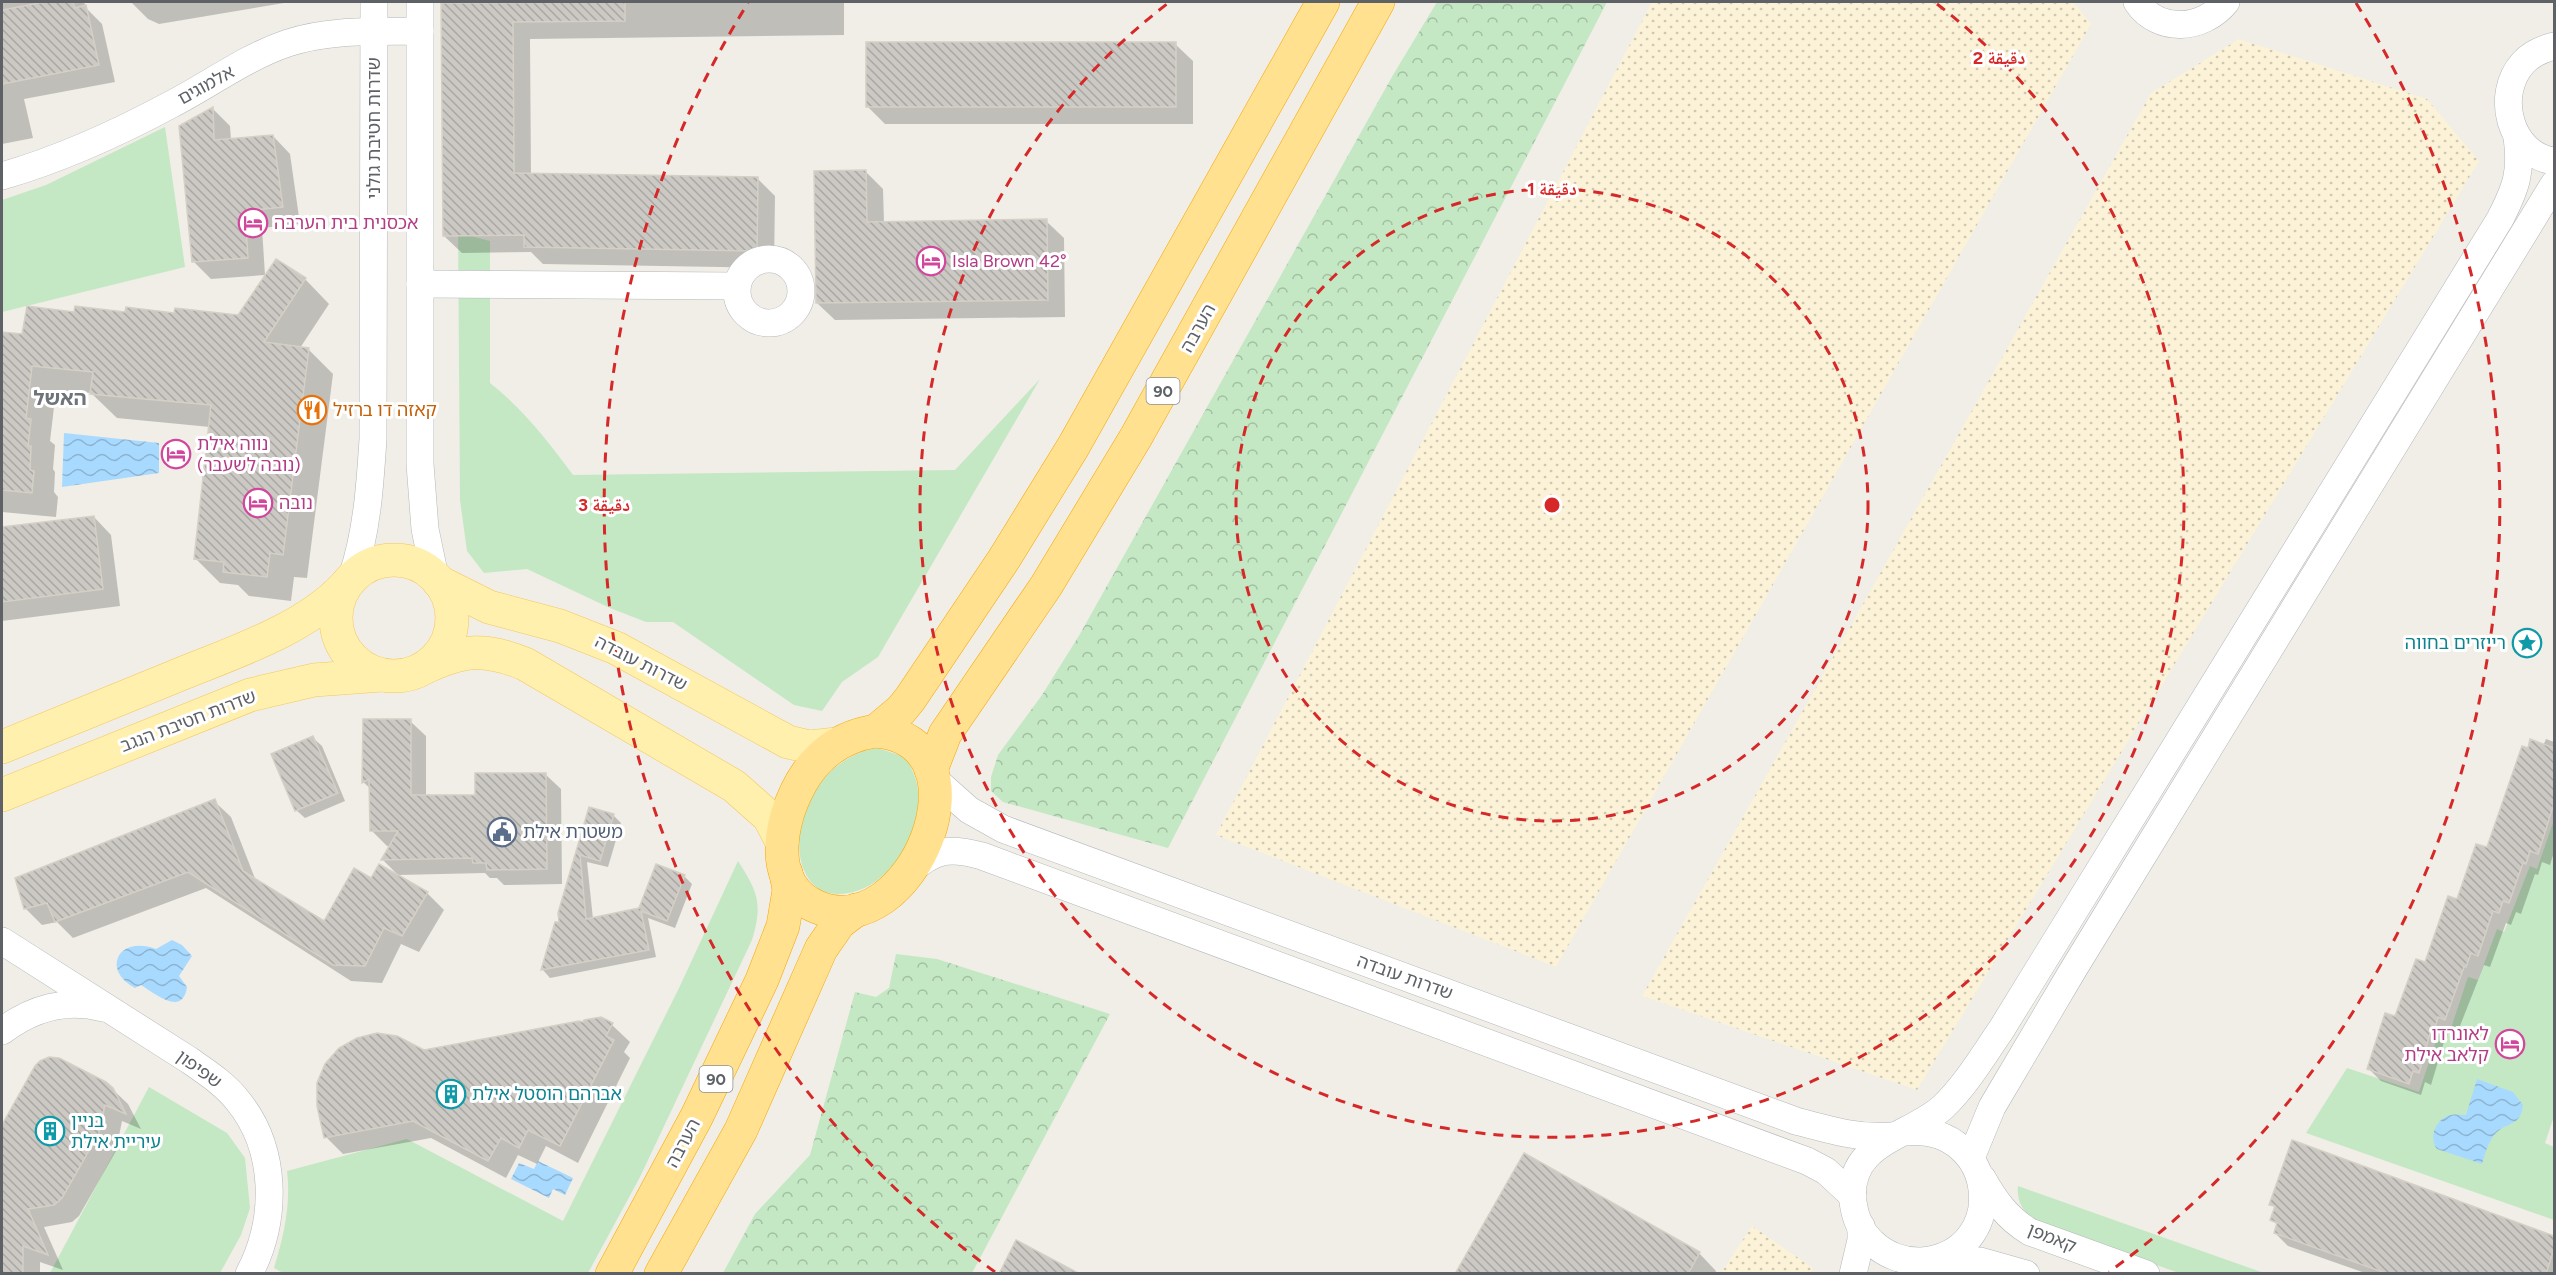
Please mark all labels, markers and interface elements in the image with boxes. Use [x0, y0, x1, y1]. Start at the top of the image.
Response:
text: 2 دقيقة [1973, 47, 2025, 69]
street label: שדרות חטיבת גולני [363, 57, 385, 199]
street label: אלמוגים [174, 61, 238, 109]
text: 1 دقيقة [1527, 178, 1577, 200]
hotel icon: אכסנית בית הערבה [237, 207, 269, 239]
place label: אכסנית בית הערבה [274, 212, 418, 234]
hotel icon: Isla Brown 42° [915, 245, 947, 277]
place label: Isla Brown 42° [952, 250, 1067, 272]
street label: הערבה [1176, 300, 1220, 356]
road number: 90 [1146, 378, 1180, 404]
district label: האשל [33, 386, 87, 410]
restaurant icon: קאזה דו ברזיל [296, 394, 328, 426]
place label: קאזה דו ברזיל [333, 399, 437, 421]
place label: נווה אילת (נובה לשעבר) [197, 433, 301, 476]
hotel icon: נווה אילת (נובה לשעבר) [160, 438, 192, 470]
hotel icon: נובה [242, 487, 274, 519]
place label: נובה [279, 492, 313, 514]
text: 3 دقيقة [578, 494, 630, 516]
centre of rings [1542, 495, 1562, 515]
place icon: רייזרים בחווה [2511, 627, 2543, 659]
street label: שדרות עובדה [591, 630, 691, 696]
place label: רייזרים בחווה [2405, 632, 2506, 654]
street label: שדרות חטיבת הנגב [117, 685, 259, 757]
public building icon: משטרת אילת [486, 816, 518, 848]
place label: משטרת אילת [523, 821, 623, 843]
street label: שדרות עובדה [1354, 949, 1456, 1005]
place label: לאונרדו קלאב אילת [2404, 1023, 2489, 1066]
hotel icon: לאונרדו קלאב אילת [2494, 1028, 2526, 1060]
street label: שפיפון [172, 1045, 226, 1093]
road number: 90 [700, 1066, 732, 1092]
building icon: אברהם הוסטל אילת [435, 1078, 467, 1110]
place label: אברהם הוסטל אילת [472, 1083, 622, 1105]
place label: בניין עיריית אילת [71, 1110, 161, 1153]
building icon: בניין עיריית אילת [34, 1115, 66, 1147]
street label: הערבה [661, 1115, 705, 1171]
street label: קאמפן [2024, 1218, 2080, 1258]

